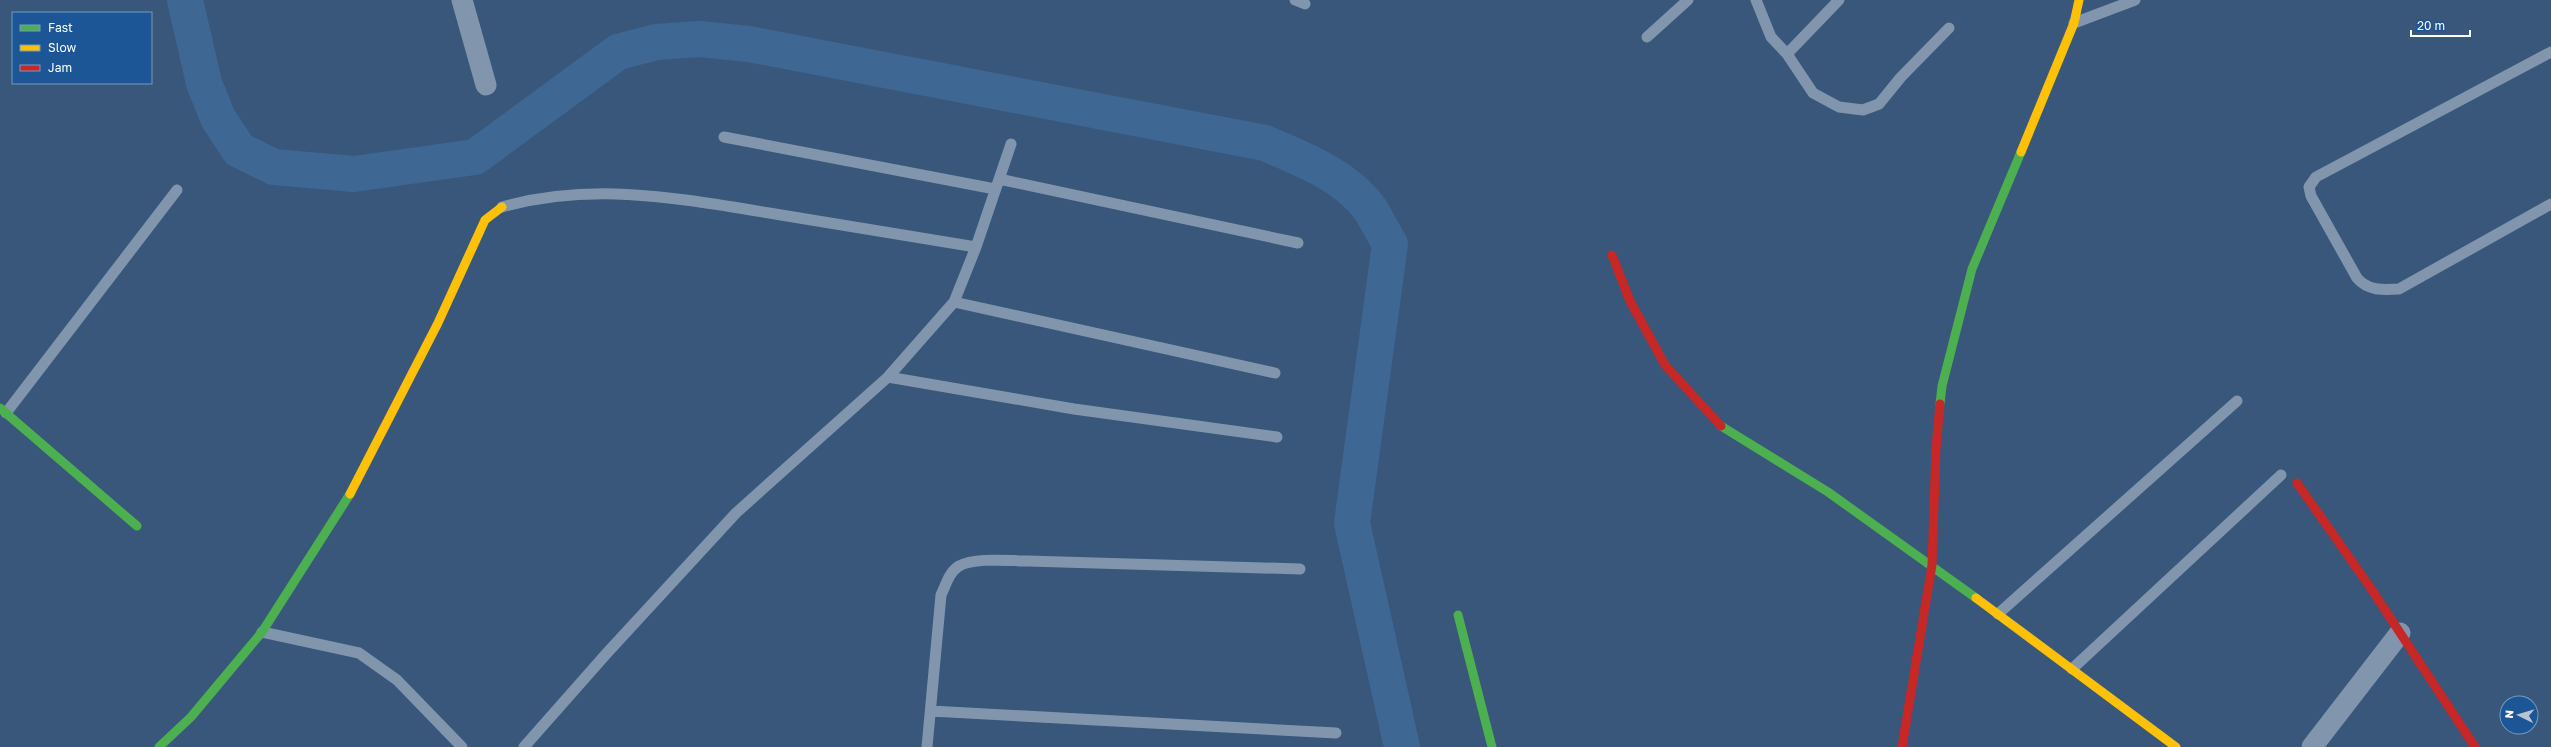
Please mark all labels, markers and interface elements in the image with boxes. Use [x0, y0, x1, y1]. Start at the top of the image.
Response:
legend [12, 12, 152, 84]
scale bar [2411, 12, 2470, 38]
text: 20 m [2417, 18, 2445, 33]
text: Fast [48, 20, 73, 35]
text: Slow [48, 40, 76, 55]
text: Jam [48, 60, 72, 75]
north arrow [2499, 695, 2539, 735]
text: N [2502, 709, 2515, 719]

